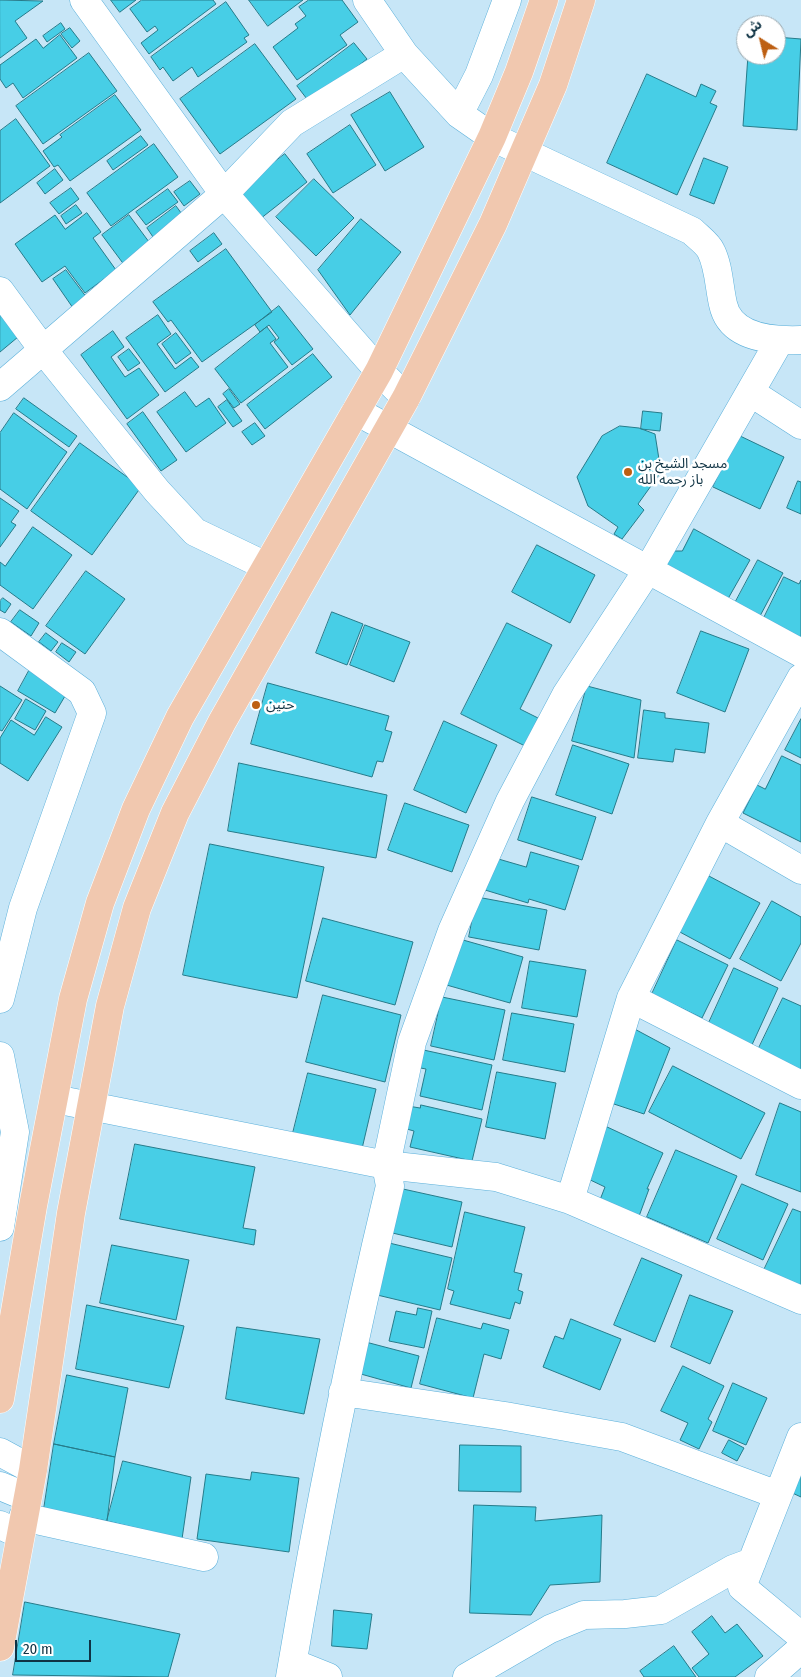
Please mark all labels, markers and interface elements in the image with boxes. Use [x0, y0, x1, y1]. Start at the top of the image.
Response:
north arrow [736, 15, 786, 65]
text: ش [740, 16, 765, 41]
place label: مسجد الشيخ بن باز رحمه الله [638, 456, 727, 488]
marker: مسجد الشيخ بن باز رحمه الله [622, 466, 634, 478]
place label: حنين [266, 697, 294, 713]
marker: حنين [250, 699, 262, 711]
scale bar [18, 1630, 94, 1662]
text: 20 m [23, 1640, 53, 1658]

